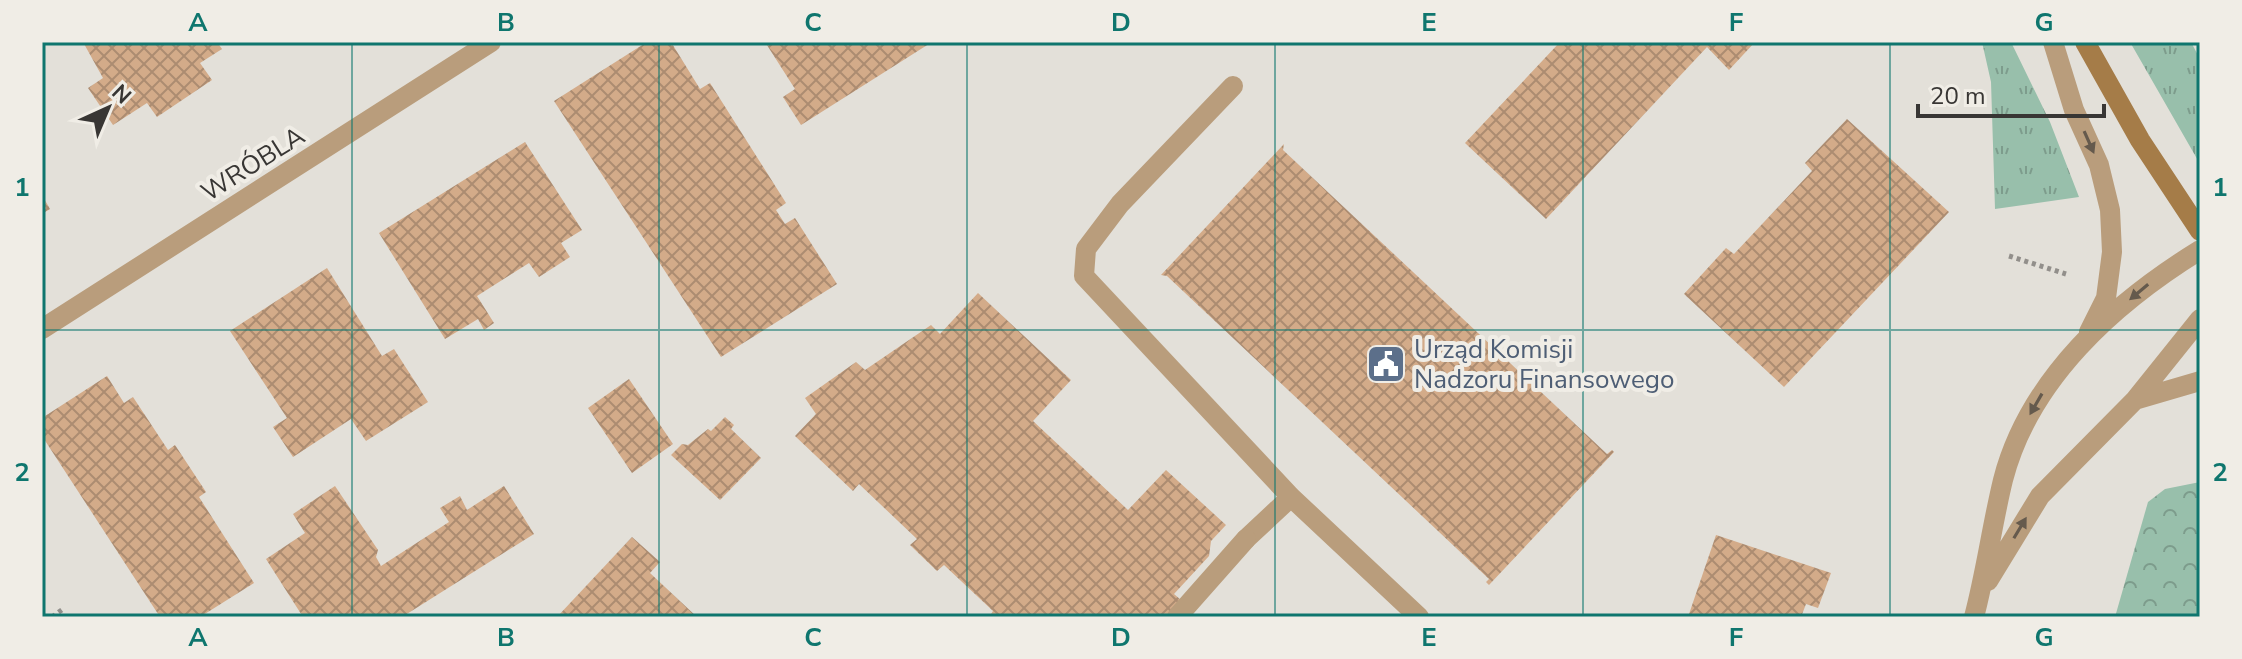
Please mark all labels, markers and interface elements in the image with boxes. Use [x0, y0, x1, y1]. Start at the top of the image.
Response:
text: A [188, 5, 208, 40]
text: B [497, 5, 515, 40]
text: C [804, 5, 822, 40]
text: D [1111, 5, 1131, 40]
text: E [1421, 5, 1437, 40]
text: F [1729, 5, 1743, 40]
text: G [2034, 5, 2054, 40]
north arrow [68, 68, 148, 148]
scale bar [1918, 68, 2104, 118]
text: N [105, 78, 138, 111]
text: 20 m [1930, 80, 1986, 112]
street label: WRÓBLA [195, 118, 311, 210]
one-way arrow [2082, 130, 2095, 153]
text: 1 [14, 170, 30, 205]
text: 1 [2212, 170, 2228, 205]
one-way arrow [2128, 284, 2149, 301]
place label: Urząd Komisji Nadzoru Finansowego [1414, 332, 1675, 397]
public building icon: Urząd Komisji Nadzoru Finansowego [1365, 343, 1407, 385]
one-way arrow [2029, 393, 2043, 415]
text: 2 [14, 455, 30, 490]
text: 2 [2212, 455, 2228, 490]
one-way arrow [2013, 517, 2027, 539]
text: A [188, 620, 208, 655]
text: B [497, 620, 515, 655]
text: C [804, 620, 822, 655]
text: D [1111, 620, 1131, 655]
text: E [1421, 620, 1437, 655]
text: F [1729, 620, 1743, 655]
text: G [2034, 620, 2054, 655]

